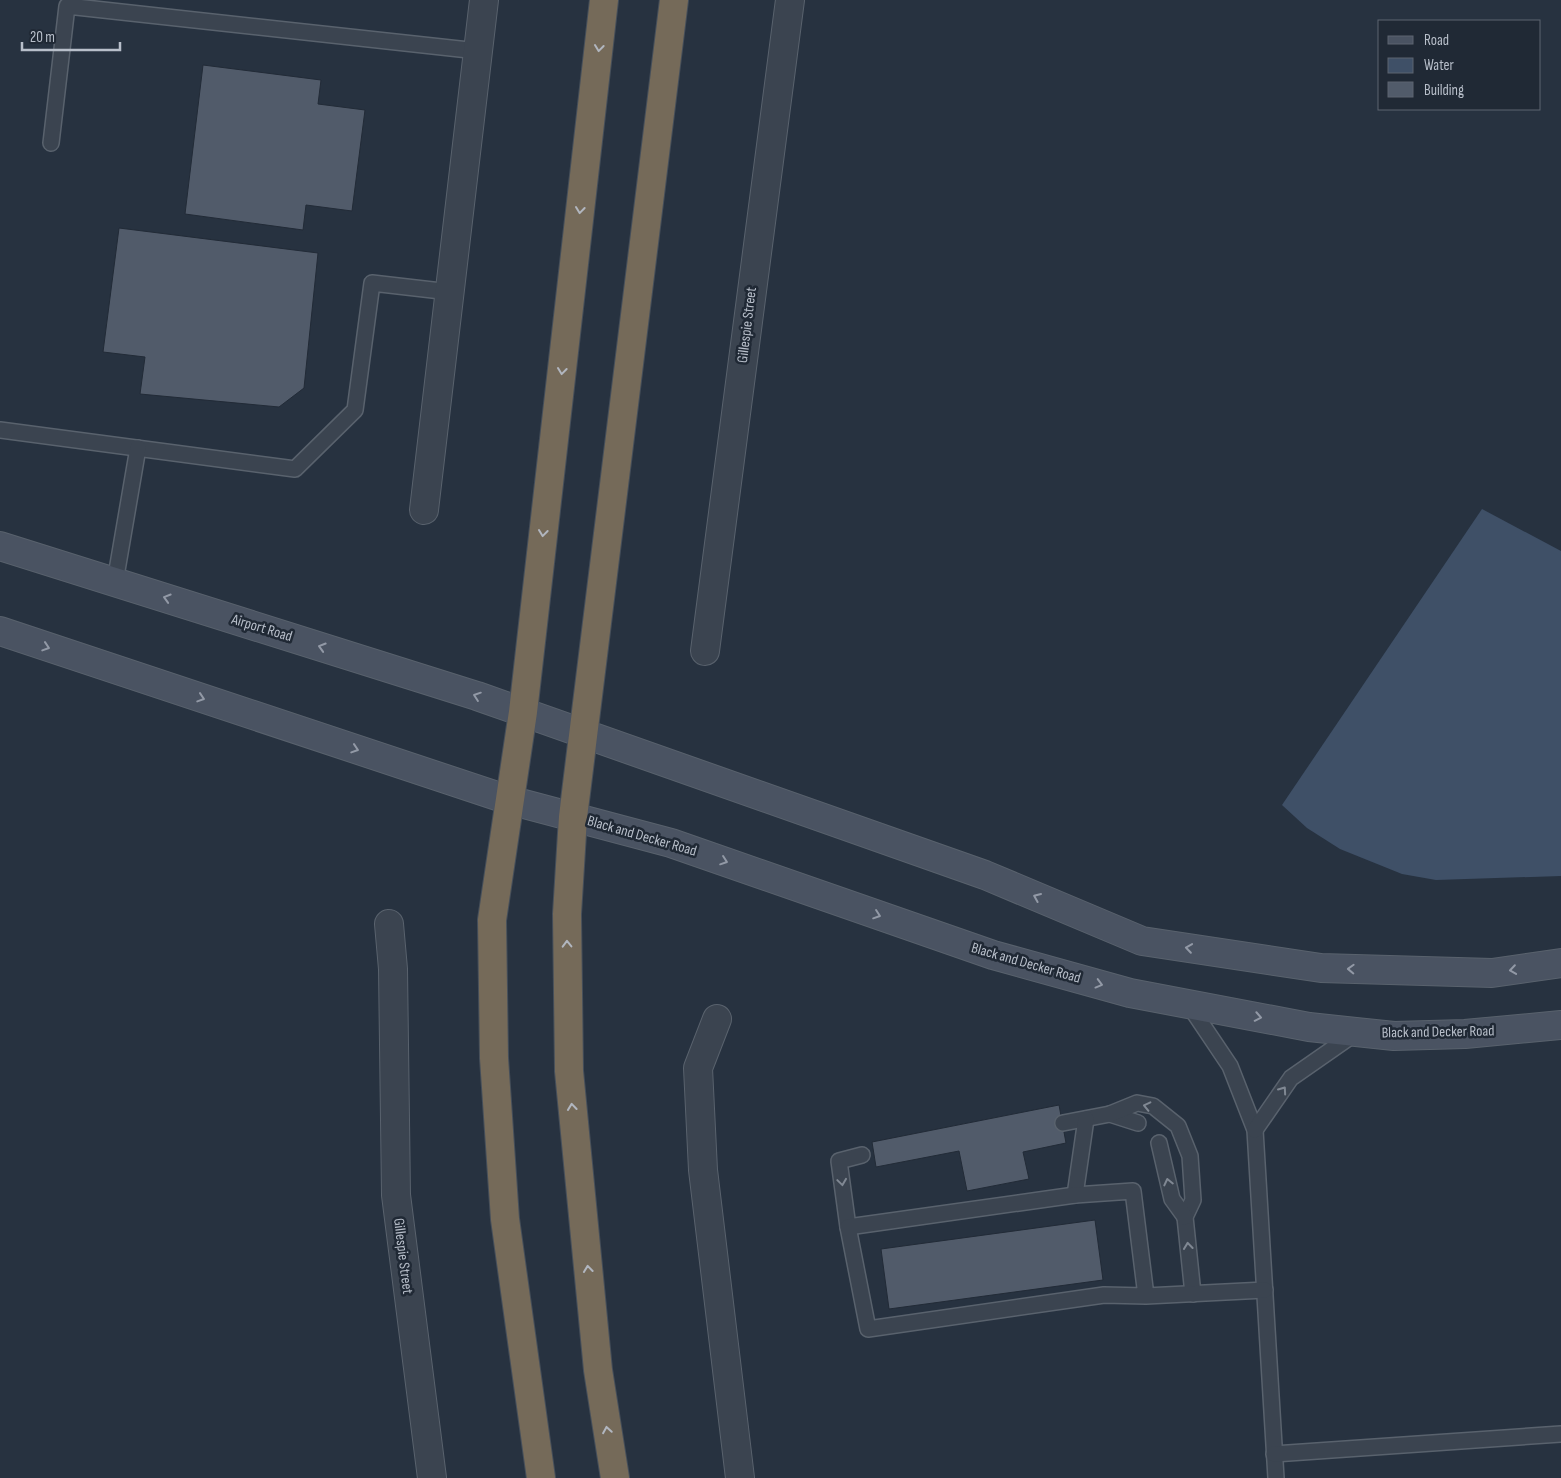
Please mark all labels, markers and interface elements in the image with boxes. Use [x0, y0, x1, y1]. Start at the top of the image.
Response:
scale bar [22, 20, 120, 52]
legend [1378, 20, 1541, 110]
text: 20 m [30, 28, 55, 47]
text: Road [1424, 31, 1449, 50]
one-way arrow [594, 45, 605, 53]
text: Water [1424, 56, 1455, 75]
text: Building [1424, 81, 1464, 100]
one-way arrow [575, 206, 586, 214]
street label: Gillespie Street [733, 286, 761, 364]
one-way arrow [557, 368, 568, 376]
one-way arrow [538, 529, 549, 537]
one-way arrow [163, 594, 171, 604]
street label: Airport Road [228, 610, 295, 646]
one-way arrow [42, 641, 50, 651]
one-way arrow [318, 643, 326, 653]
one-way arrow [196, 692, 204, 702]
one-way arrow [473, 692, 481, 702]
one-way arrow [350, 743, 359, 753]
street label: Black and Decker Road [585, 811, 699, 861]
one-way arrow [719, 856, 727, 866]
one-way arrow [1033, 892, 1042, 903]
one-way arrow [872, 909, 881, 919]
street label: Black and Decker Road [969, 938, 1083, 988]
one-way arrow [562, 940, 573, 948]
one-way arrow [1185, 944, 1194, 954]
one-way arrow [1346, 964, 1354, 974]
one-way arrow [1508, 964, 1516, 975]
one-way arrow [1094, 979, 1102, 989]
one-way arrow [1253, 1011, 1262, 1022]
street label: Black and Decker Road [1381, 1022, 1495, 1042]
one-way arrow [1277, 1086, 1286, 1096]
one-way arrow [1142, 1101, 1151, 1112]
one-way arrow [567, 1103, 578, 1111]
one-way arrow [1163, 1177, 1174, 1186]
one-way arrow [836, 1178, 846, 1186]
street label: Gillespie Street [389, 1217, 417, 1295]
one-way arrow [1183, 1241, 1194, 1249]
one-way arrow [583, 1264, 594, 1272]
one-way arrow [603, 1425, 613, 1434]

